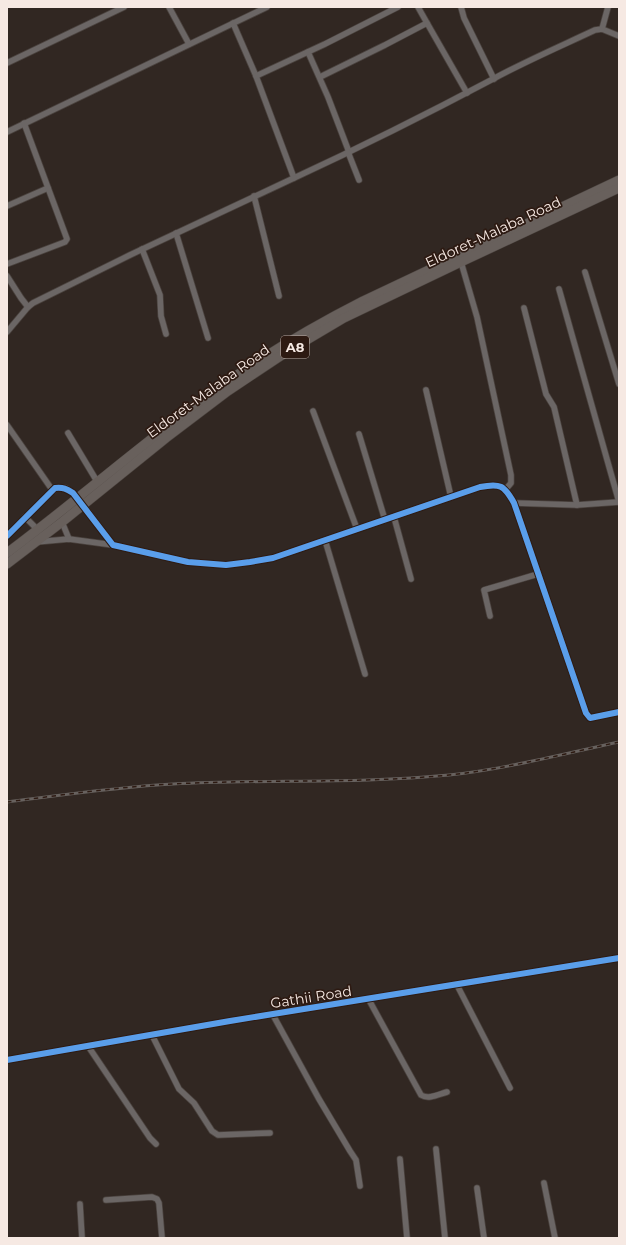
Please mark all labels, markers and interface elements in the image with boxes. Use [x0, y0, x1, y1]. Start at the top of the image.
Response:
street label: Eldoret-Malaba Road [422, 193, 564, 271]
road number: A8 [281, 336, 309, 358]
street label: Eldoret-Malaba Road [143, 340, 273, 442]
street label: Gathii Road [269, 982, 353, 1012]

